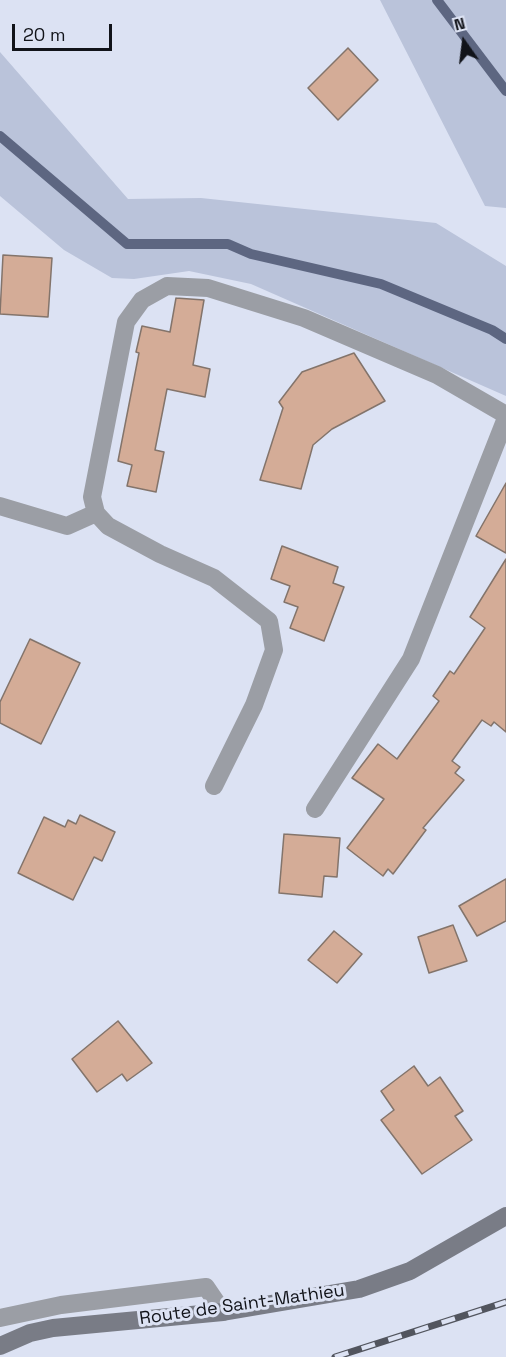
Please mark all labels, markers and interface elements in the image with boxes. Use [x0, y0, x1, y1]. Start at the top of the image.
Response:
scale bar [15, 12, 116, 50]
north arrow [434, 12, 494, 72]
text: N [452, 13, 467, 36]
text: 20 m [23, 23, 66, 46]
street label: Route de Saint-Mathieu [138, 1280, 346, 1330]

